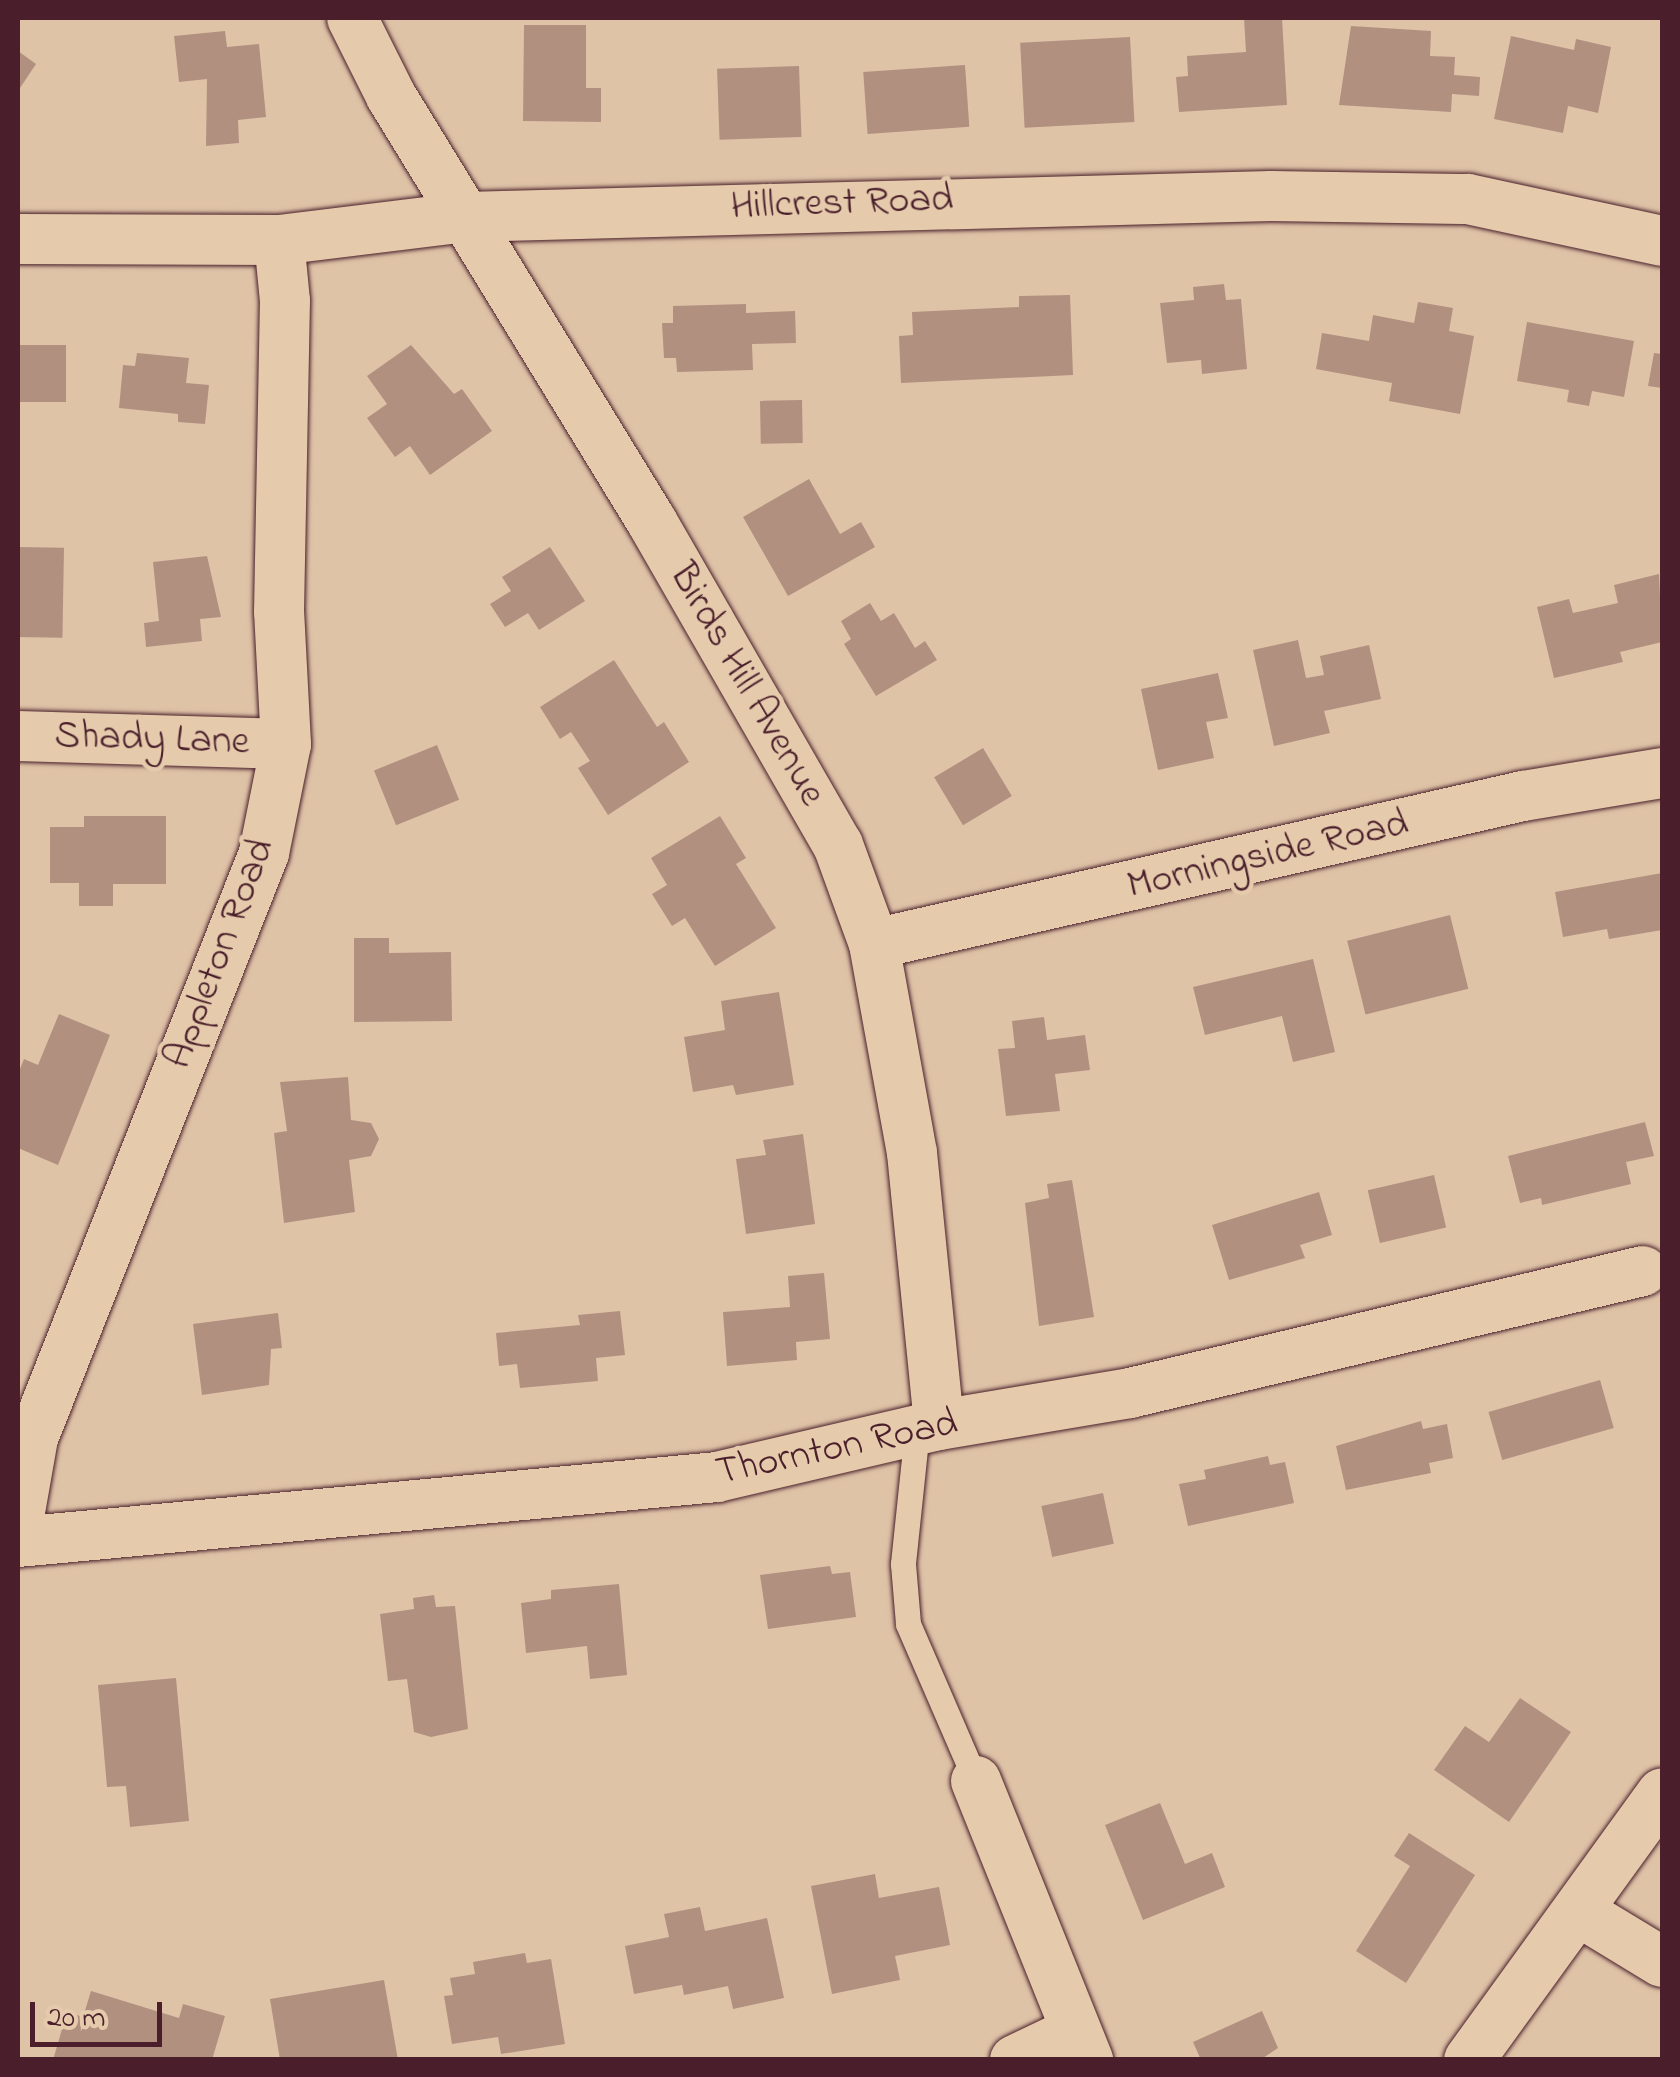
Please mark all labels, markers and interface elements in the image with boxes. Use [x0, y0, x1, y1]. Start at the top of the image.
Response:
street label: Hillcrest Road [730, 176, 954, 232]
street label: Birds Hill Avenue [657, 555, 835, 815]
street label: Shady Lane [54, 713, 250, 767]
street label: Morningside Road [1123, 800, 1413, 912]
street label: Appleton Road [155, 832, 287, 1076]
street label: Thornton Road [712, 1400, 962, 1498]
scale bar [35, 1982, 168, 2044]
text: 20 m [47, 1997, 106, 2041]

